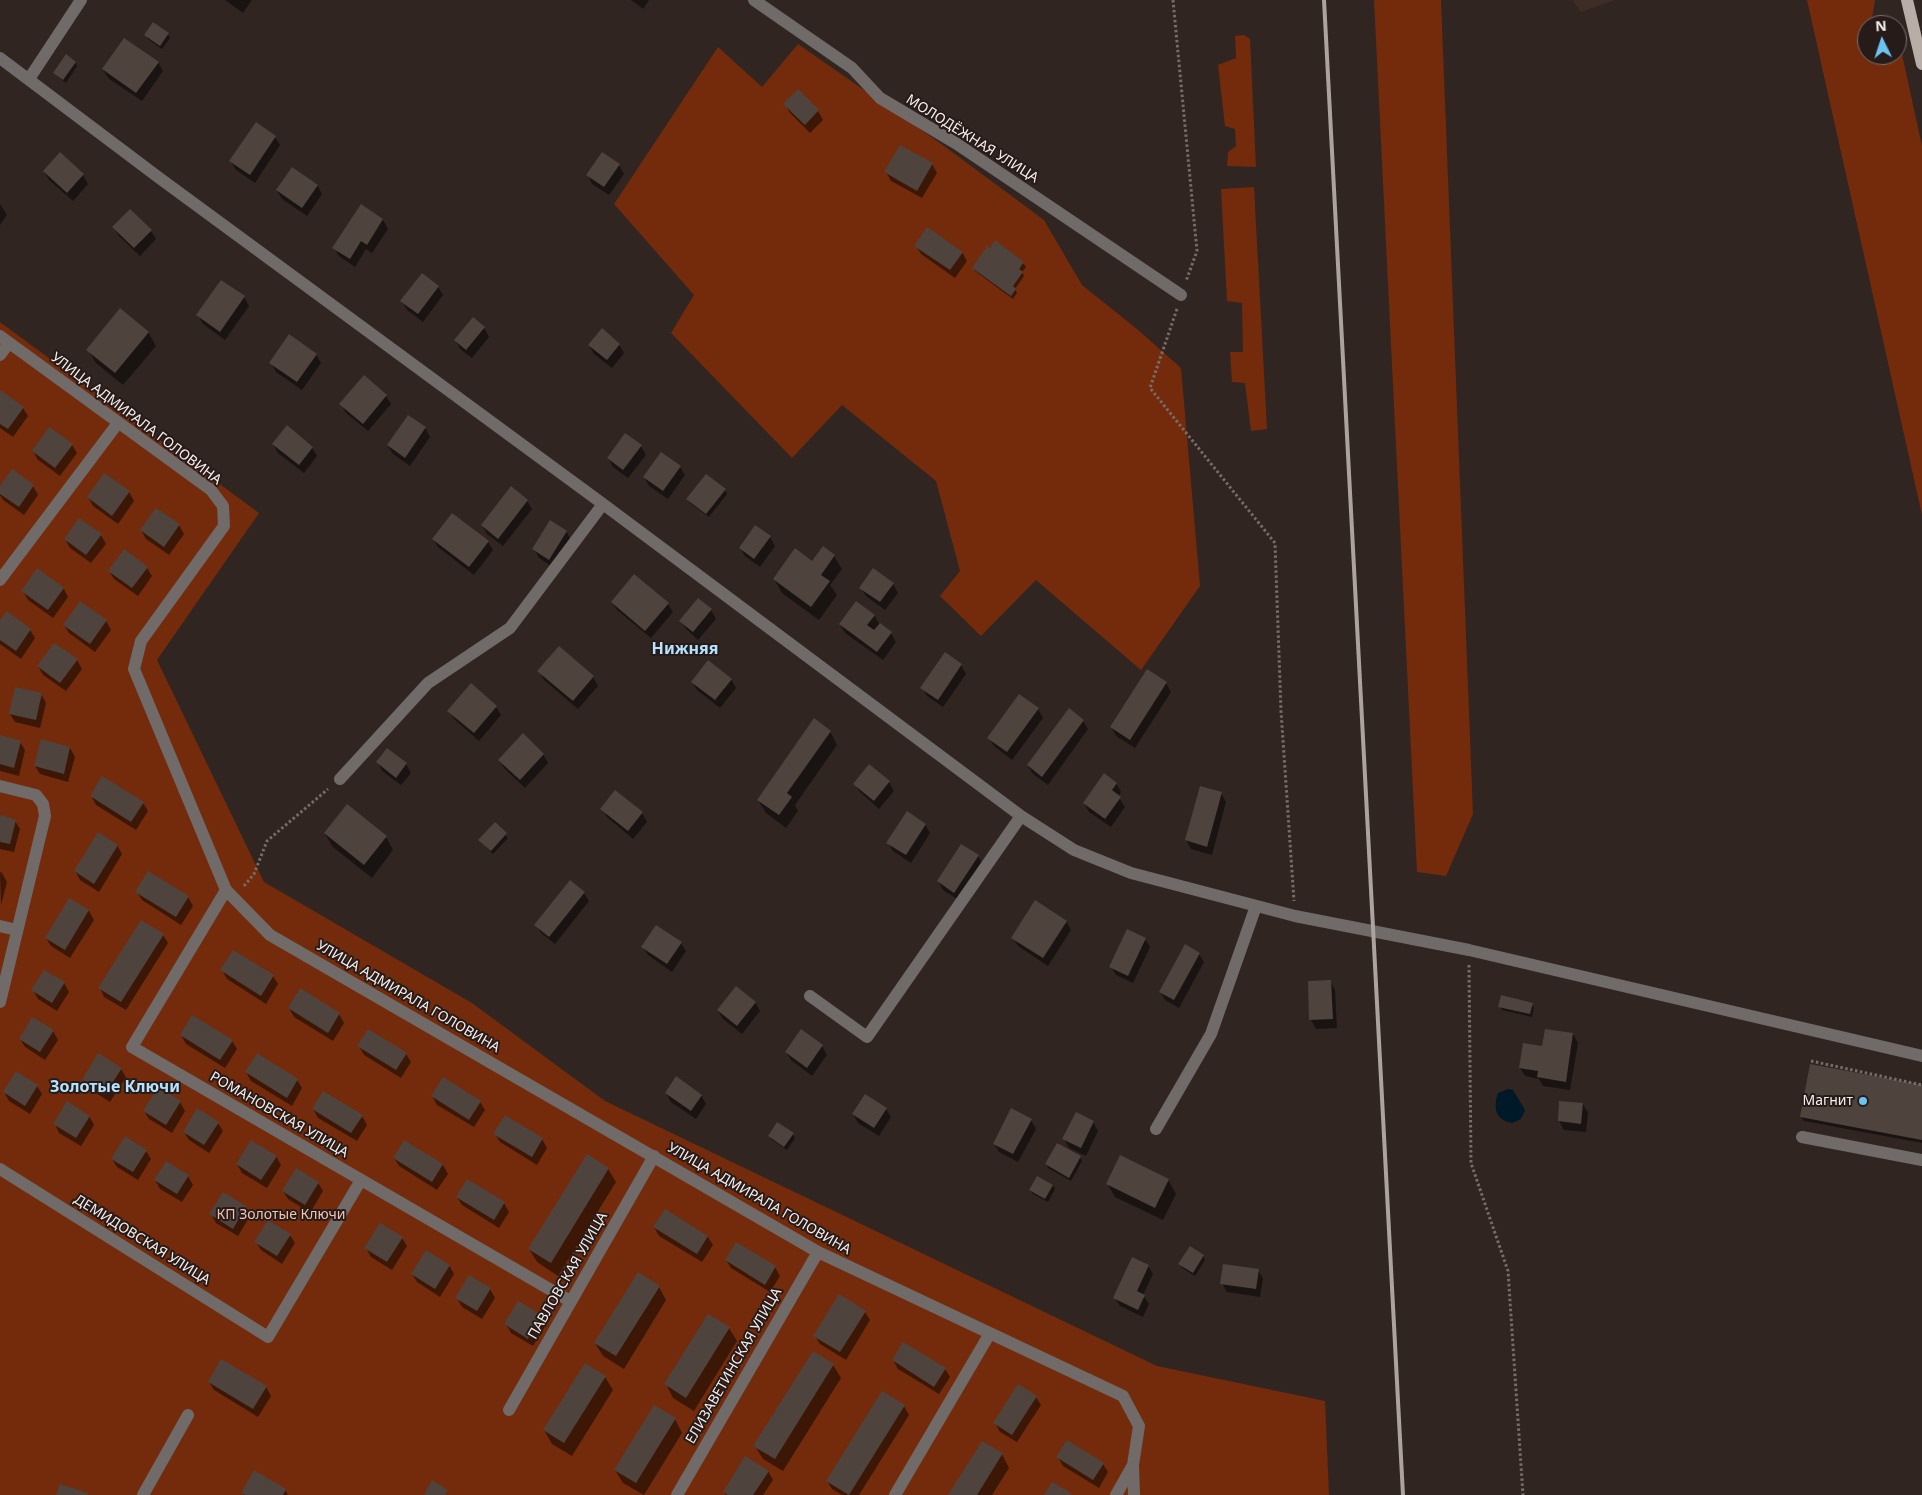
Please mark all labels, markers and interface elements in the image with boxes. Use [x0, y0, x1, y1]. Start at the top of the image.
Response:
north arrow [1857, 15, 1907, 65]
text: N [1875, 16, 1887, 35]
street label: МОЛОДЁЖНАЯ УЛИЦА [903, 91, 1041, 187]
street label: УЛИЦА АДМИРАЛА ГОЛОВИНА [48, 349, 224, 489]
district label: Нижняя [652, 639, 718, 659]
street label: УЛИЦА АДМИРАЛА ГОЛОВИНА [313, 937, 503, 1057]
street label: РОМАНОВСКАЯ УЛИЦА [207, 1068, 351, 1162]
district label: Золотые Ключи [50, 1077, 180, 1097]
place label: Магнит [1803, 1093, 1853, 1109]
marker: Магнит [1857, 1095, 1869, 1107]
street label: УЛИЦА АДМИРАЛА ГОЛОВИНА [664, 1139, 854, 1259]
street label: ДЕМИДОВСКАЯ УЛИЦА [71, 1191, 213, 1289]
park label: КП Золотые Ключи [217, 1207, 345, 1223]
street label: ПАВЛОВСКАЯ УЛИЦА [525, 1209, 611, 1343]
street label: ЕЛИЗАВЕТИНСКАЯ УЛИЦА [682, 1285, 786, 1447]

